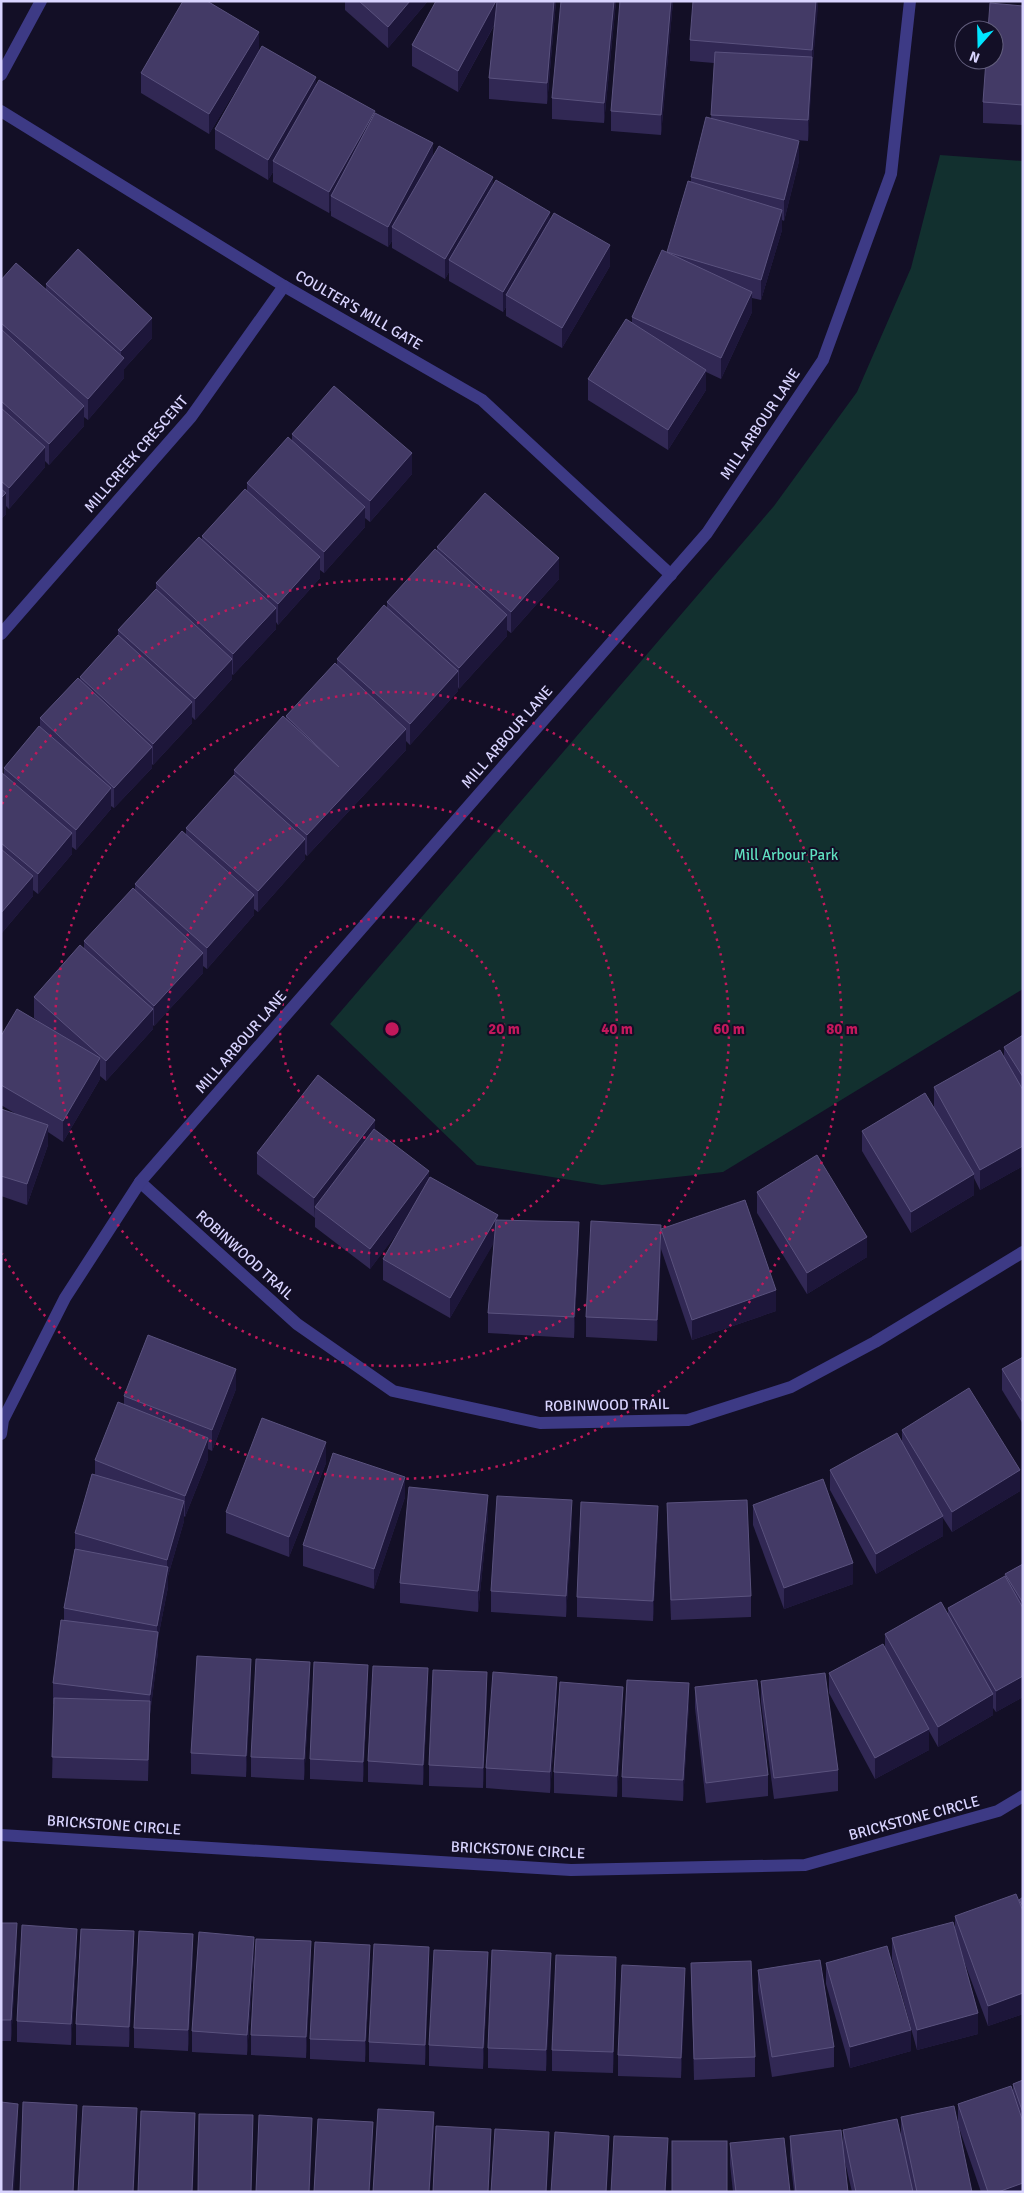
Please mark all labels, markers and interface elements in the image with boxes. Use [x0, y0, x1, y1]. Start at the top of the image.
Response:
north arrow [954, 20, 1004, 70]
text: N [967, 47, 982, 66]
street label: COULTER'S MILL GATE [292, 266, 426, 354]
street label: MILL ARBOUR LANE [716, 365, 804, 483]
street label: MILLCREEK CRESCENT [80, 391, 192, 516]
street label: MILL ARBOUR LANE [458, 682, 556, 792]
park label: Mill Arbour Park [734, 846, 839, 864]
street label: MILL ARBOUR LANE [192, 987, 290, 1097]
centre of rings [383, 1020, 401, 1038]
text: 20 m [488, 1020, 520, 1038]
text: 40 m [601, 1020, 633, 1038]
text: 60 m [713, 1020, 745, 1038]
text: 80 m [826, 1020, 858, 1038]
street label: ROBINWOOD TRAIL [192, 1206, 298, 1304]
street label: ROBINWOOD TRAIL [544, 1395, 670, 1415]
street label: BRICKSTONE CIRCLE [847, 1792, 981, 1844]
street label: BRICKSTONE CIRCLE [46, 1811, 182, 1839]
street label: BRICKSTONE CIRCLE [450, 1837, 586, 1863]

